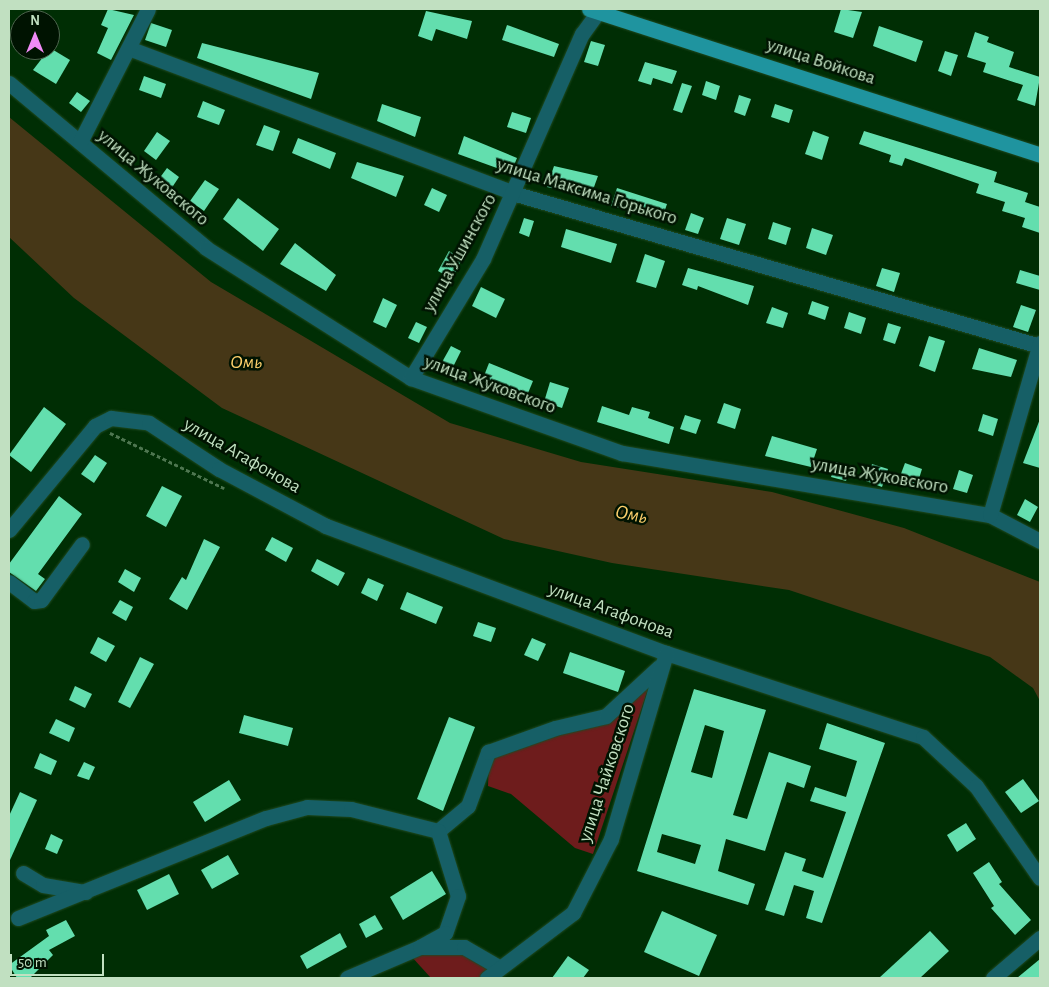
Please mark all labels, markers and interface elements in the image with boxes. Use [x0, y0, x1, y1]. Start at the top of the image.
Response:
north arrow [10, 10, 60, 60]
text: N [30, 14, 40, 28]
street label: улица Войкова [764, 34, 878, 90]
street label: улица Жуковского [93, 125, 213, 231]
street label: улица Максима Горького [494, 154, 680, 230]
street label: улица Ушинского [418, 190, 502, 316]
water label: Омь [230, 350, 262, 374]
street label: улица Жуковского [421, 351, 559, 419]
street label: улица Агафонова [179, 413, 305, 499]
street label: улица Жуковского [810, 453, 950, 499]
water label: Омь [613, 500, 649, 530]
street label: улица Агафонова [545, 578, 677, 644]
street label: улица Чайковского [574, 701, 640, 845]
scale bar [12, 944, 106, 976]
text: 50 m [18, 955, 47, 970]

